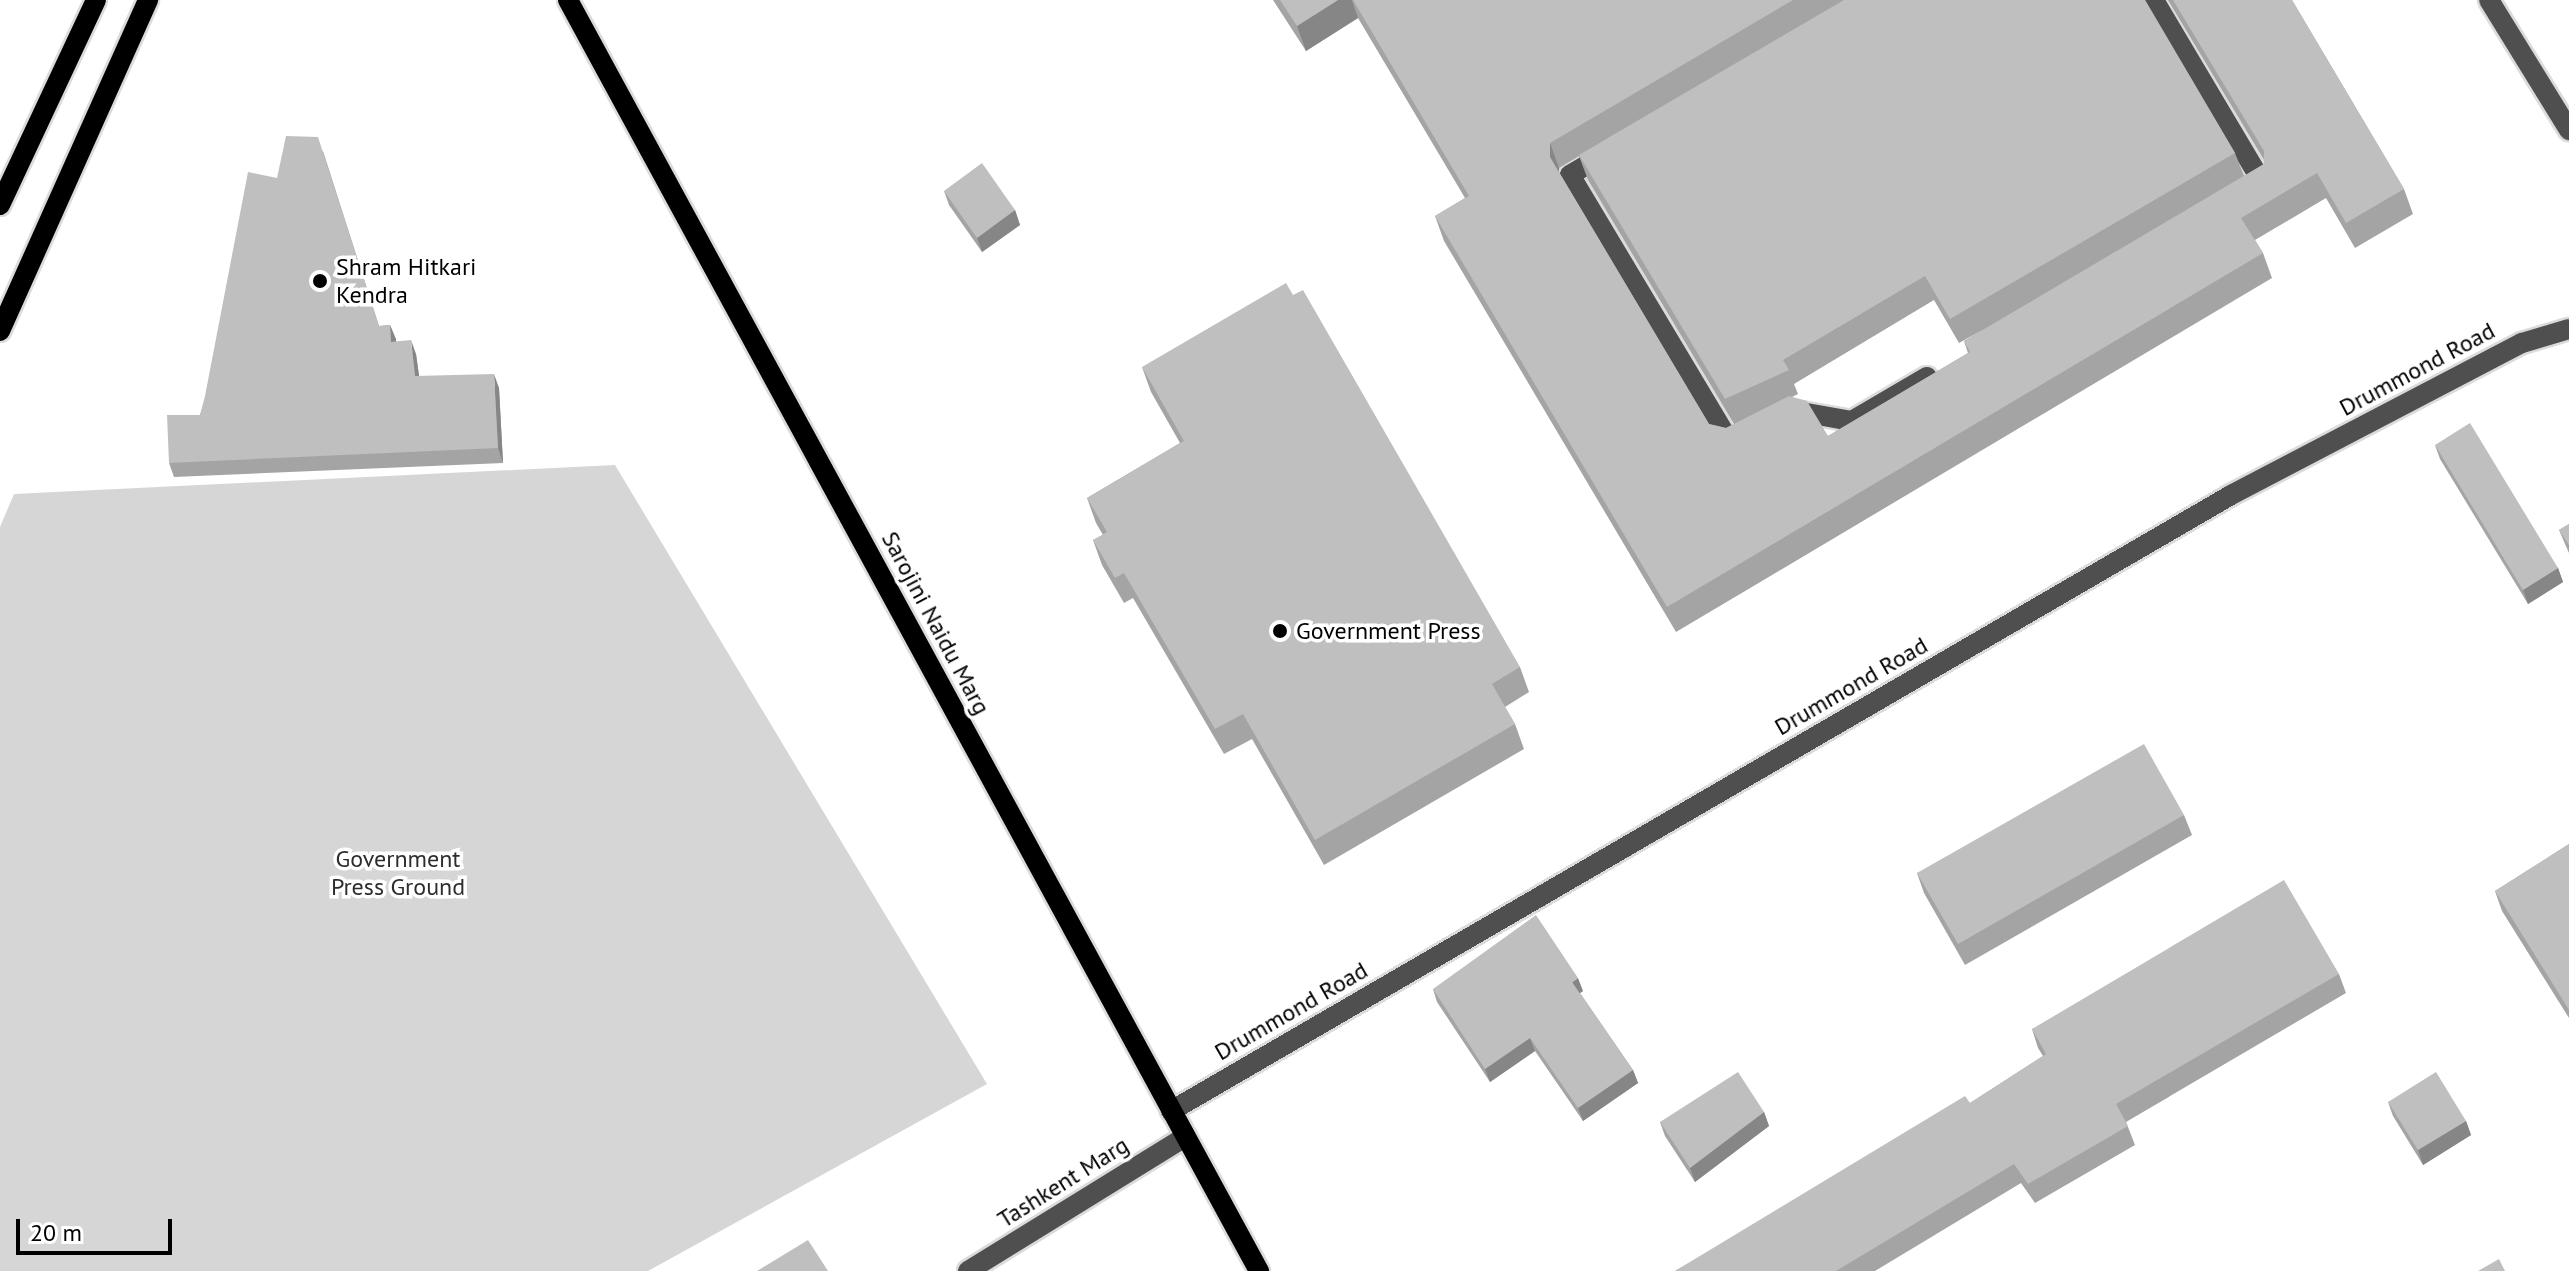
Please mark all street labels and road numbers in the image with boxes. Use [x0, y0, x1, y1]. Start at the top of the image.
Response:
street label: Drummond Road [2334, 316, 2500, 422]
street label: Sarojini Naidu Marg [876, 527, 996, 719]
street label: Drummond Road [1769, 631, 1933, 741]
street label: Drummond Road [1209, 956, 1373, 1066]
street label: Tashkent Marg [992, 1130, 1134, 1234]

